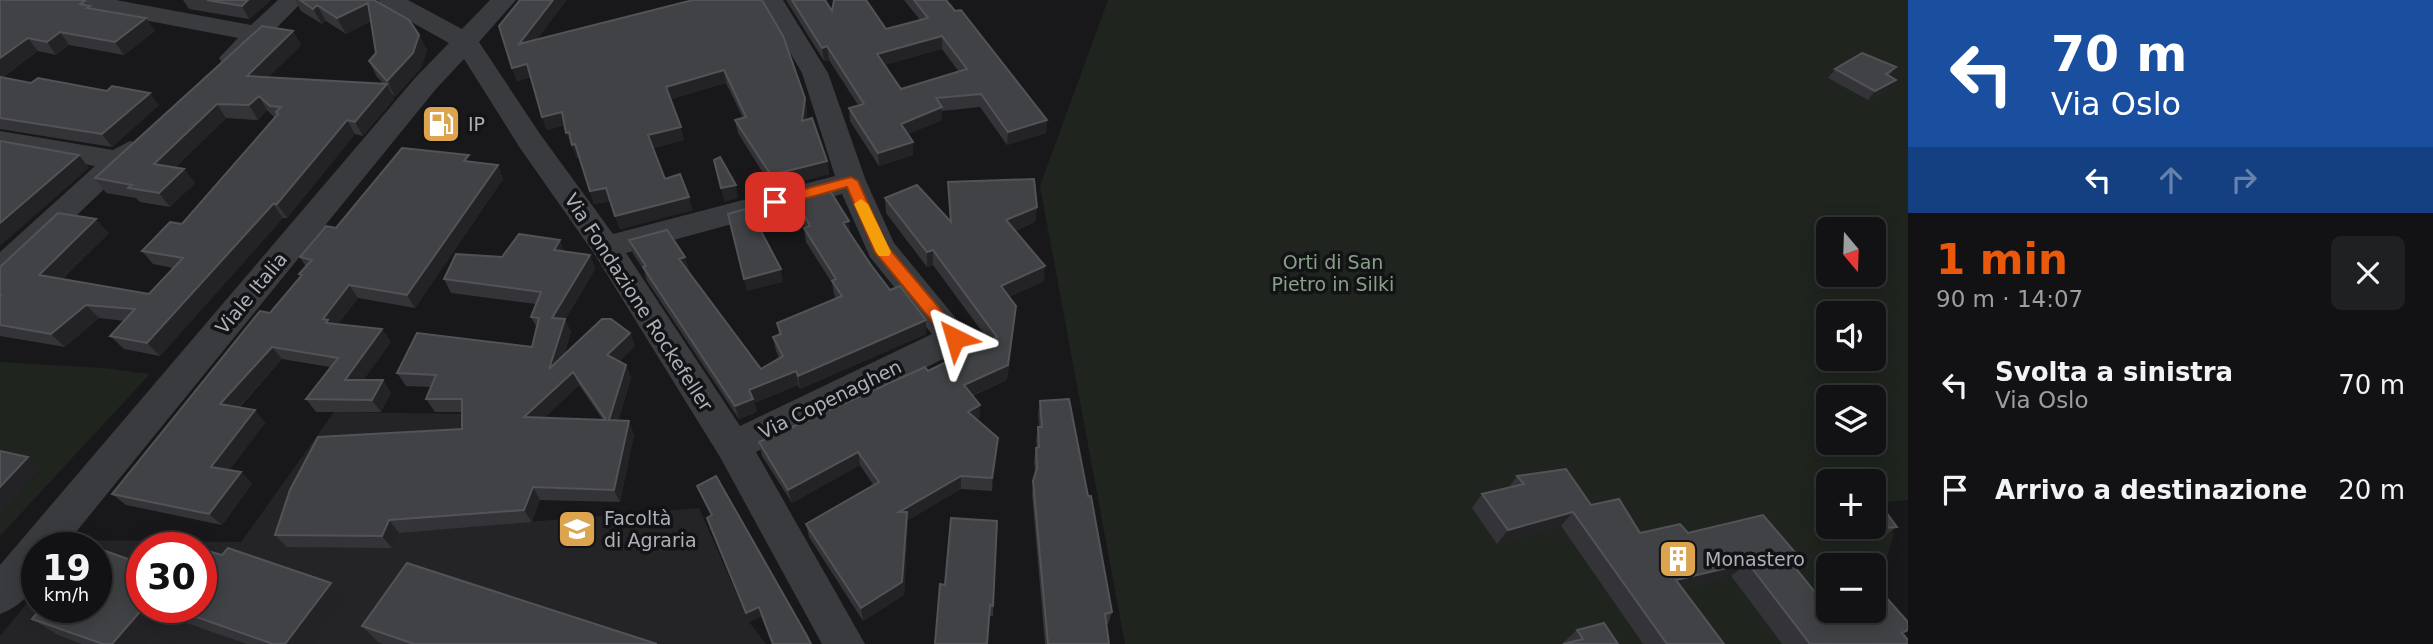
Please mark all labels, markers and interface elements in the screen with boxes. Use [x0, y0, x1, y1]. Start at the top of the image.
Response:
text: 70 m [2051, 26, 2187, 83]
icon: left [1936, 28, 2027, 119]
text: Via Oslo [2051, 85, 2181, 123]
fuel station icon: IP [420, 103, 462, 145]
place label: IP [468, 113, 485, 135]
icon: left [2079, 161, 2117, 199]
icon: ahead [2152, 161, 2190, 199]
icon: right [2225, 161, 2263, 199]
pin [745, 172, 805, 232]
icon: arrive [756, 183, 794, 221]
street label: Via Fondazione Rockefeller [560, 189, 718, 415]
north arrow [1816, 217, 1886, 287]
map controls [1816, 217, 1886, 623]
text: 1 min [1936, 235, 2068, 284]
button: close [2331, 236, 2405, 310]
street label: Viale Italia [211, 248, 291, 338]
park label: Orti di San Pietro in Silki [1272, 251, 1394, 295]
text: 90 m · 14:07 [1936, 286, 2083, 312]
position arrow [918, 301, 992, 375]
button: sound [1816, 301, 1886, 371]
street label: Via Copenaghen [755, 355, 905, 443]
text: Svolta a sinistra [1995, 357, 2233, 387]
icon: left [1936, 366, 1974, 404]
text: 70 m [2338, 370, 2405, 400]
button: layers [1816, 385, 1886, 455]
text: Via Oslo [1995, 387, 2089, 413]
button: + [1816, 469, 1886, 539]
icon: arrive [1936, 471, 1974, 509]
text: Arrivo a destinazione [1995, 475, 2307, 505]
text: 20 m [2338, 475, 2405, 505]
place label: Facoltà di Agraria [604, 507, 697, 551]
school or university icon: Facoltà di Agraria [556, 508, 598, 550]
speed limit sign: 30 [126, 532, 217, 623]
building icon: Monastero [1657, 538, 1699, 580]
text: 19 [42, 548, 91, 588]
place label: Monastero [1705, 548, 1805, 570]
button: − [1816, 553, 1886, 623]
text: km/h [44, 584, 89, 605]

